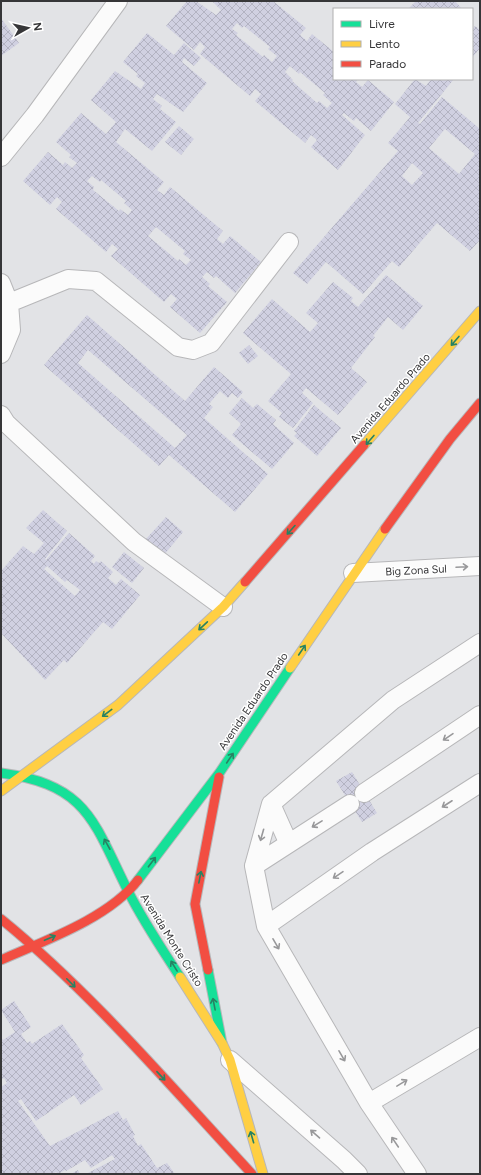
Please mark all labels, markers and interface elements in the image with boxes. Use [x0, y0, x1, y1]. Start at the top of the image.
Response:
north arrow [8, 8, 48, 48]
legend [333, 8, 473, 80]
text: Livre [369, 17, 395, 31]
text: N [30, 22, 44, 32]
text: Lento [369, 37, 400, 51]
text: Parado [369, 57, 406, 71]
one-way arrow [450, 336, 459, 346]
street label: Avenida Eduardo Prado [348, 351, 433, 446]
one-way arrow [366, 434, 375, 444]
one-way arrow [287, 525, 296, 536]
street label: Big Zona Sul [385, 562, 447, 579]
one-way arrow [455, 563, 468, 571]
one-way arrow [198, 621, 208, 631]
one-way arrow [298, 644, 306, 655]
street label: Avenida Eduardo Prado [216, 650, 291, 753]
one-way arrow [101, 709, 112, 717]
one-way arrow [442, 733, 453, 741]
one-way arrow [225, 752, 234, 763]
one-way arrow [441, 800, 453, 808]
one-way arrow [311, 821, 323, 829]
one-way arrow [258, 828, 265, 841]
one-way arrow [102, 838, 110, 850]
one-way arrow [147, 856, 156, 867]
one-way arrow [196, 870, 204, 883]
one-way arrow [333, 871, 344, 879]
street label: Avenida Monte Cristo [138, 891, 205, 989]
one-way arrow [43, 934, 55, 942]
one-way arrow [273, 938, 281, 950]
one-way arrow [170, 960, 178, 972]
one-way arrow [66, 978, 75, 988]
one-way arrow [210, 998, 218, 1011]
one-way arrow [338, 1050, 346, 1062]
one-way arrow [156, 1071, 166, 1081]
one-way arrow [396, 1079, 407, 1087]
one-way arrow [248, 1130, 255, 1143]
one-way arrow [309, 1130, 320, 1139]
one-way arrow [391, 1137, 399, 1148]

